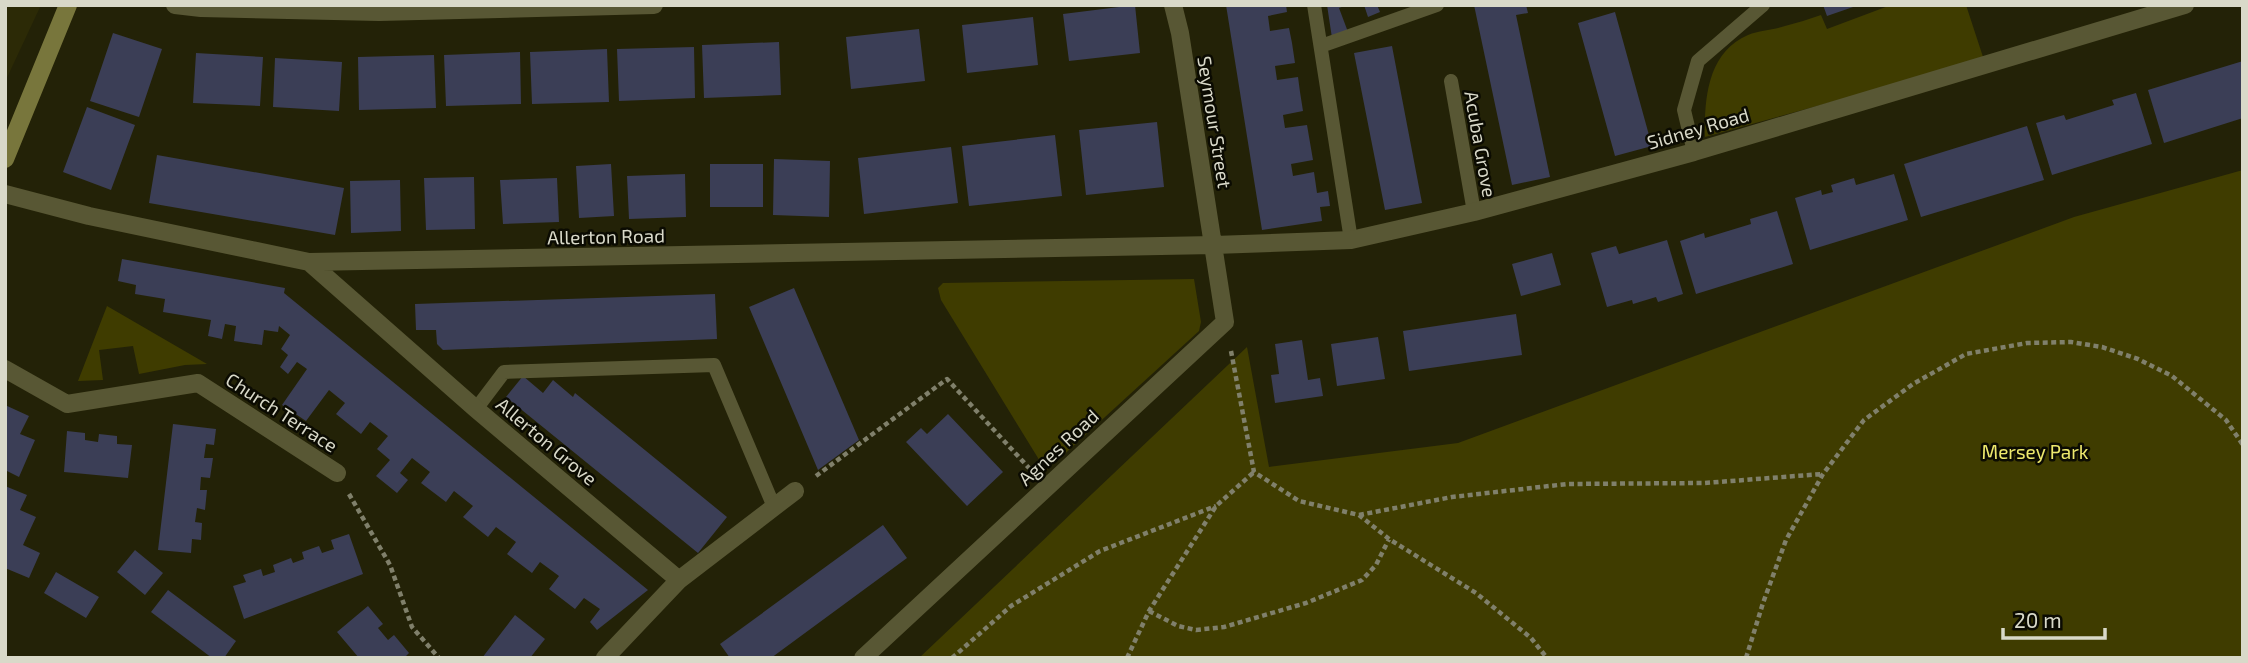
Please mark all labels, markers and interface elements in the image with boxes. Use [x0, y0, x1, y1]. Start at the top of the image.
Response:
street label: Seymour Street [1193, 54, 1237, 190]
street label: Acuba Grove [1460, 89, 1502, 199]
street label: Sidney Road [1644, 102, 1752, 154]
street label: Allerton Road [547, 223, 665, 249]
street label: Church Terrace [222, 367, 342, 457]
street label: Allerton Grove [492, 392, 602, 490]
street label: Agnes Road [1013, 404, 1103, 490]
park label: Mersey Park [1981, 440, 2089, 463]
scale bar [2003, 596, 2104, 640]
text: 20 m [2014, 607, 2062, 632]

